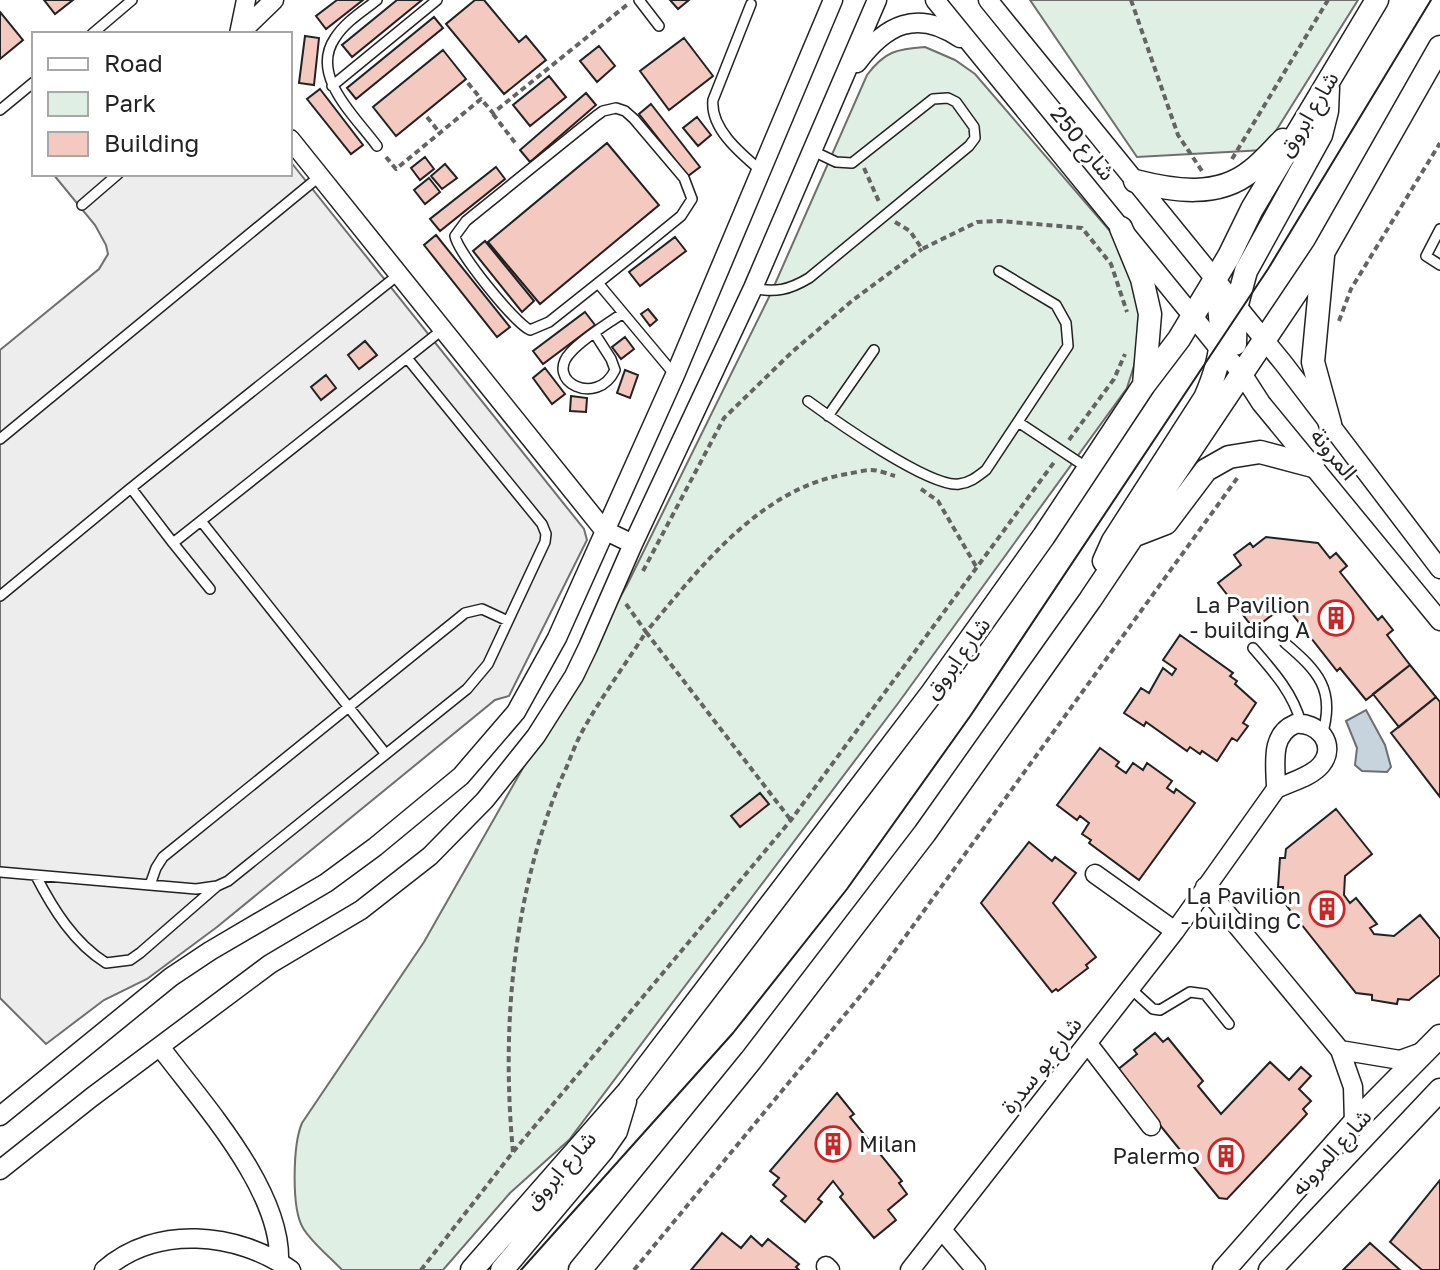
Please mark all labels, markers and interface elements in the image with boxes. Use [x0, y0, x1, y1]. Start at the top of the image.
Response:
legend [32, 32, 292, 176]
text: Road [104, 48, 163, 77]
street label: شارع ابروق [1272, 66, 1347, 164]
text: Park [104, 88, 156, 117]
street label: شارع 250 [1042, 100, 1121, 188]
text: Building [104, 128, 199, 157]
street label: المرونة [1305, 422, 1363, 485]
place label: La Pavilion - building A [1190, 591, 1310, 643]
building icon: La Pavilion - building A [1317, 599, 1355, 637]
street label: شارع ابروق [918, 611, 999, 706]
place label: La Pavilion - building C [1181, 882, 1301, 934]
building icon: La Pavilion - building C [1308, 890, 1346, 928]
street label: شارع بو سدرة [994, 1011, 1090, 1121]
street label: شارع المرونه [1285, 1103, 1380, 1203]
street label: شارع ابروق [518, 1125, 604, 1217]
building icon: Milan [814, 1125, 852, 1163]
place label: Milan [859, 1130, 917, 1157]
building icon: Palermo [1207, 1137, 1245, 1175]
place label: Palermo [1113, 1142, 1200, 1169]

